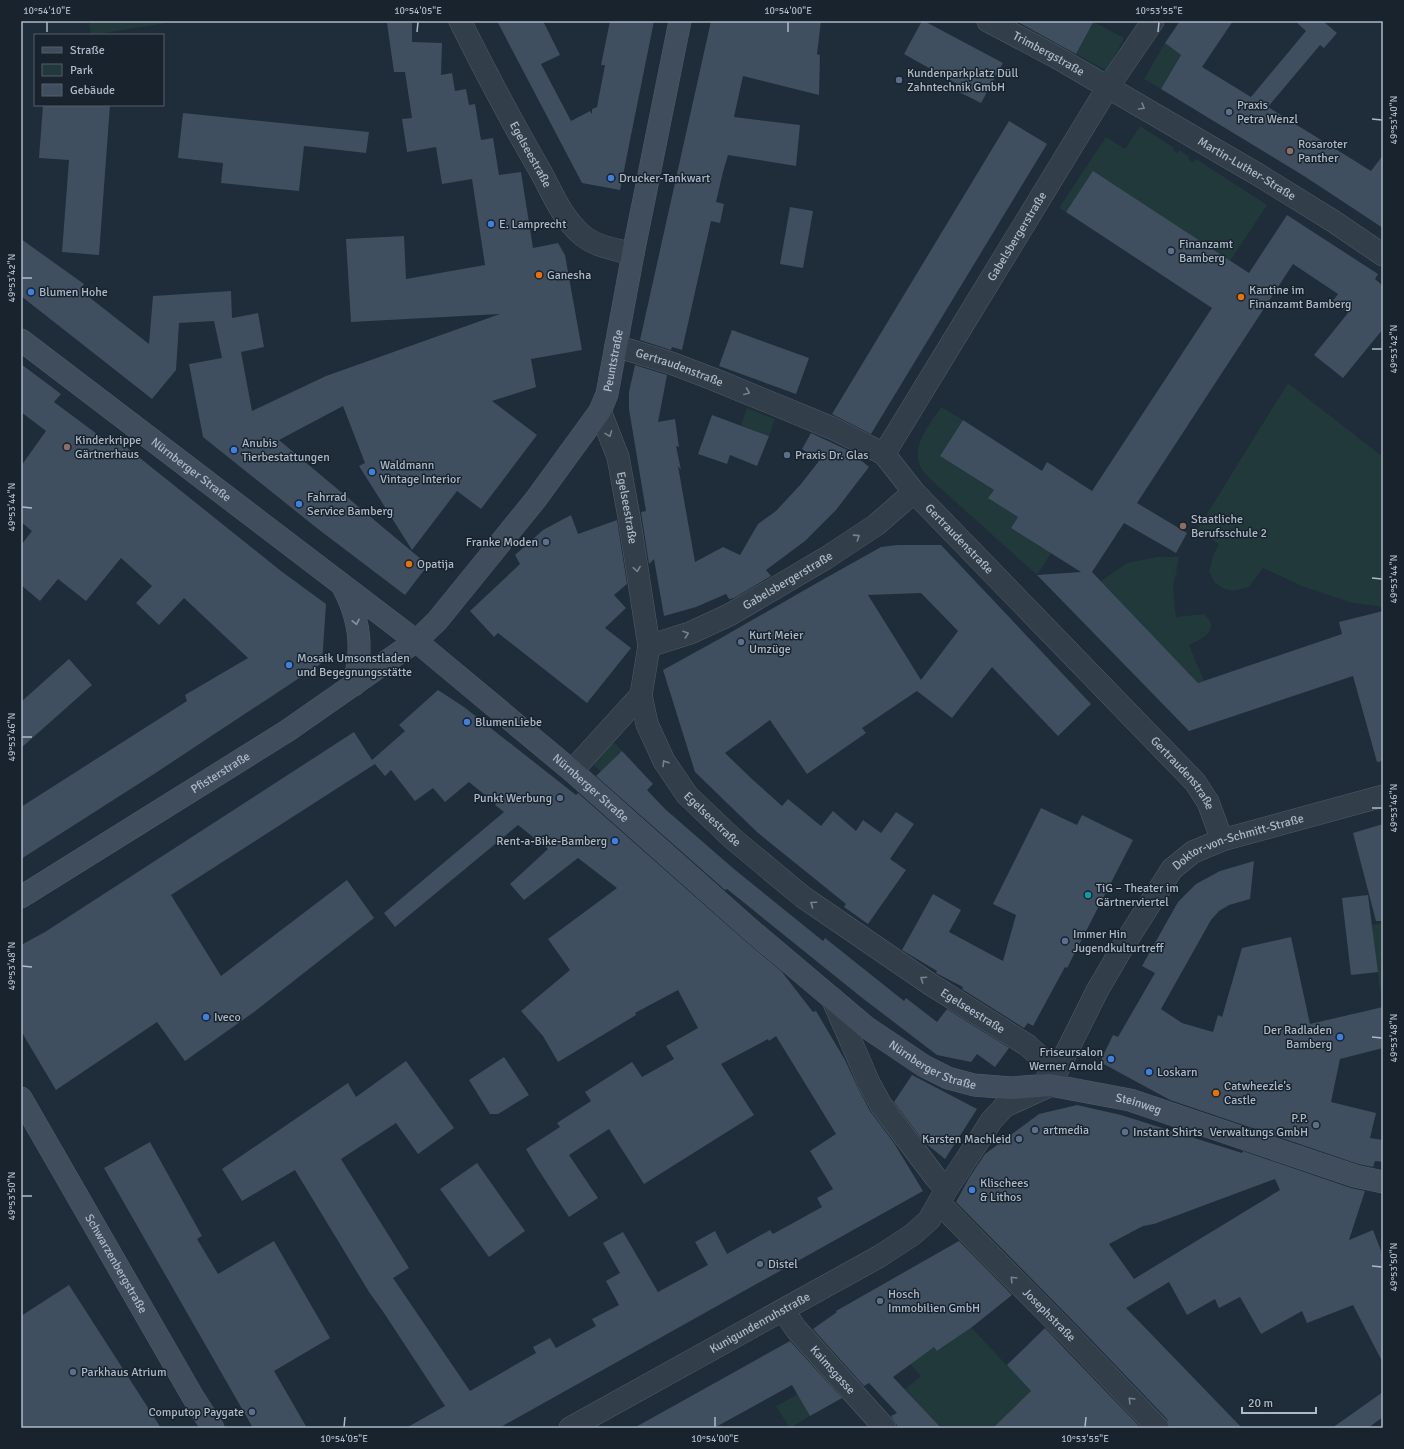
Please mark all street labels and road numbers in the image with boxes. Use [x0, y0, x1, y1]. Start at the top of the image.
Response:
street label: Trimbergstraße [1010, 29, 1087, 80]
street label: Egelseestraße [506, 119, 555, 190]
street label: Martin-Luther-Straße [1195, 134, 1298, 204]
street label: Gabelsbergerstraße [984, 189, 1050, 284]
street label: Peuntstraße [601, 328, 627, 393]
street label: Gertraudenstraße [634, 346, 725, 390]
street label: Nürnberger Straße [148, 435, 234, 505]
street label: Egelseestraße [613, 470, 640, 545]
street label: Gertraudenstraße [922, 501, 996, 577]
street label: Gabelsbergerstraße [740, 549, 836, 613]
street label: Gertraudenstraße [1147, 734, 1217, 812]
street label: Pfisterstraße [188, 749, 253, 797]
street label: Nürnberger Straße [549, 751, 632, 826]
street label: Egelseestraße [680, 789, 744, 850]
street label: Doktor-von-Schmitt-Straße [1169, 811, 1306, 874]
street label: Egelseestraße [937, 985, 1008, 1037]
street label: Nürnberger Straße [886, 1037, 978, 1093]
street label: Steinweg [1114, 1090, 1163, 1118]
street label: Schwarzenbergstraße [81, 1211, 150, 1316]
street label: Josephstraße [1019, 1285, 1078, 1345]
street label: Kunigundenruhstraße [707, 1289, 813, 1357]
street label: Kaimsgasse [807, 1343, 858, 1398]

